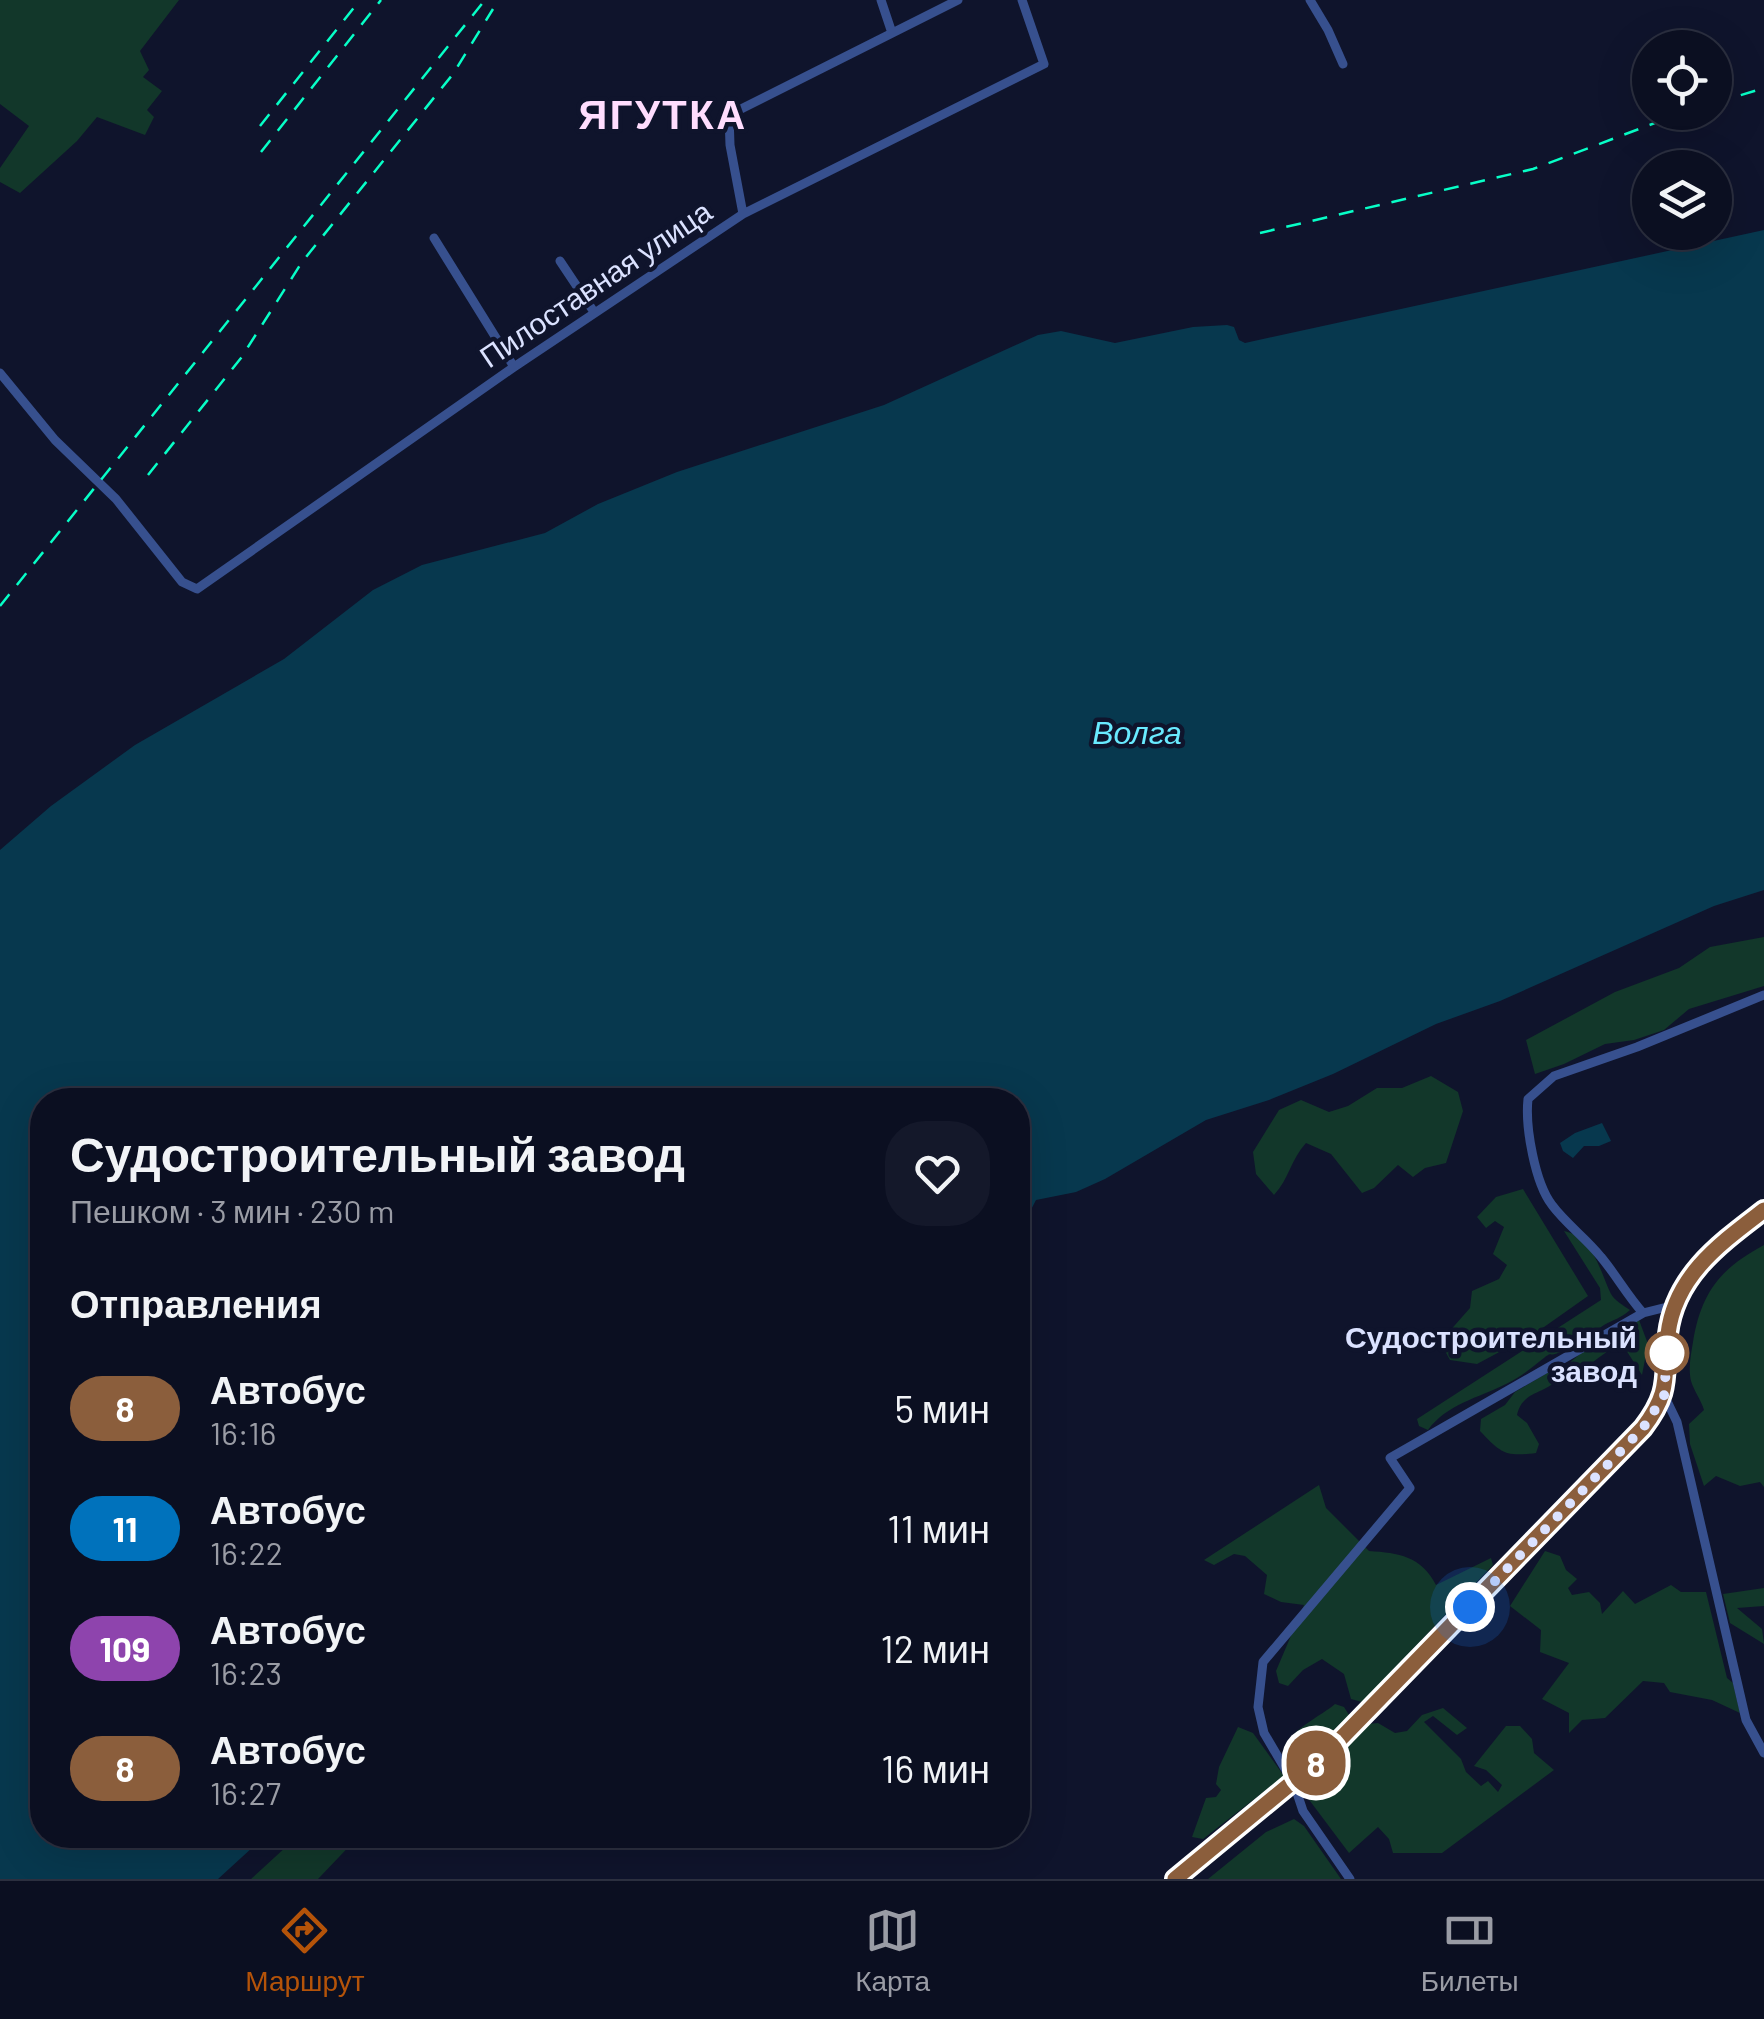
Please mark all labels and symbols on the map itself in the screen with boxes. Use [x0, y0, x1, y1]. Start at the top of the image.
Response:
district label: ЯГУТКА [578, 89, 748, 137]
street label: Пилоставная улица [472, 192, 718, 374]
water label: Волга [1092, 712, 1182, 750]
place label: Судостроительный завод [1345, 1318, 1637, 1388]
marker: Судостроительный завод [1646, 1332, 1688, 1374]
your location [1445, 1582, 1495, 1632]
line badge: 8 [1284, 1730, 1348, 1796]

